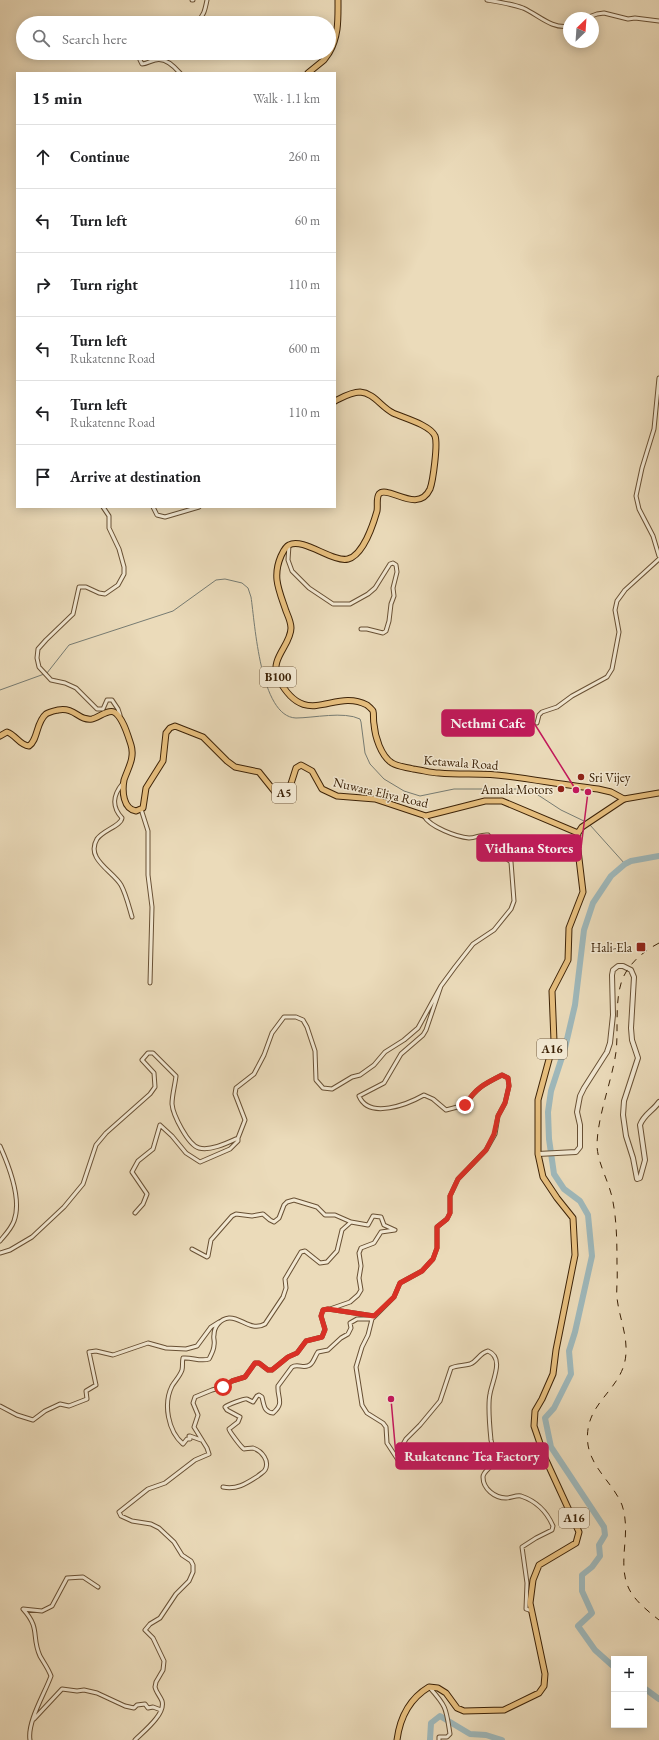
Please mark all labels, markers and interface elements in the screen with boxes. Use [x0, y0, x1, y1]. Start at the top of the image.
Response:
north arrow [563, 12, 599, 48]
search box [16, 16, 336, 60]
icon: search [30, 27, 52, 49]
text: Search here [62, 29, 127, 48]
text: 15 min [32, 87, 82, 109]
text: Walk · 1.1 km [253, 90, 320, 107]
icon: ahead [32, 146, 54, 168]
text: Continue [70, 147, 130, 166]
text: 260 m [289, 148, 320, 165]
icon: left [32, 210, 54, 232]
text: Turn left [70, 211, 127, 230]
text: 60 m [295, 212, 320, 229]
icon: right [32, 274, 54, 296]
text: Turn right [70, 275, 138, 294]
text: 110 m [289, 276, 320, 293]
text: Turn left [70, 331, 127, 350]
icon: left [32, 338, 54, 360]
text: 600 m [289, 340, 320, 357]
text: Rukatenne Road [70, 350, 155, 367]
text: Turn left [70, 395, 127, 414]
icon: left [32, 402, 54, 424]
text: 110 m [289, 404, 320, 421]
text: Rukatenne Road [70, 414, 155, 431]
icon: arrive [32, 466, 54, 488]
text: Arrive at destination [70, 467, 201, 486]
road number: B100 [260, 667, 296, 687]
callout: Nethmi Cafe [442, 710, 534, 736]
text: Nethmi Cafe [450, 714, 526, 732]
street label: Ketawala Road [423, 751, 499, 774]
place label: Sri Vijey [589, 769, 631, 786]
marker: Sri Vijey [576, 772, 586, 782]
street label: Nuwara Eliya Road [332, 773, 431, 812]
place label: Amala Motors [480, 781, 553, 798]
road number: A5 [272, 783, 296, 803]
marker: Amala Motors [556, 784, 566, 794]
callout: Vidhana Stores [477, 835, 581, 861]
text: Vidhana Stores [485, 839, 573, 857]
place label: Hali-Ela [591, 939, 633, 956]
marker: Hali-Ela [635, 941, 647, 953]
road number: A16 [537, 1039, 567, 1059]
route end [456, 1096, 474, 1114]
route start [214, 1378, 232, 1396]
callout: Rukatenne Tea Factory [396, 1443, 548, 1469]
text: Rukatenne Tea Factory [404, 1447, 540, 1465]
road number: A16 [559, 1508, 589, 1528]
map controls [611, 1656, 647, 1728]
button: + [611, 1656, 647, 1692]
button: − [611, 1692, 647, 1728]

